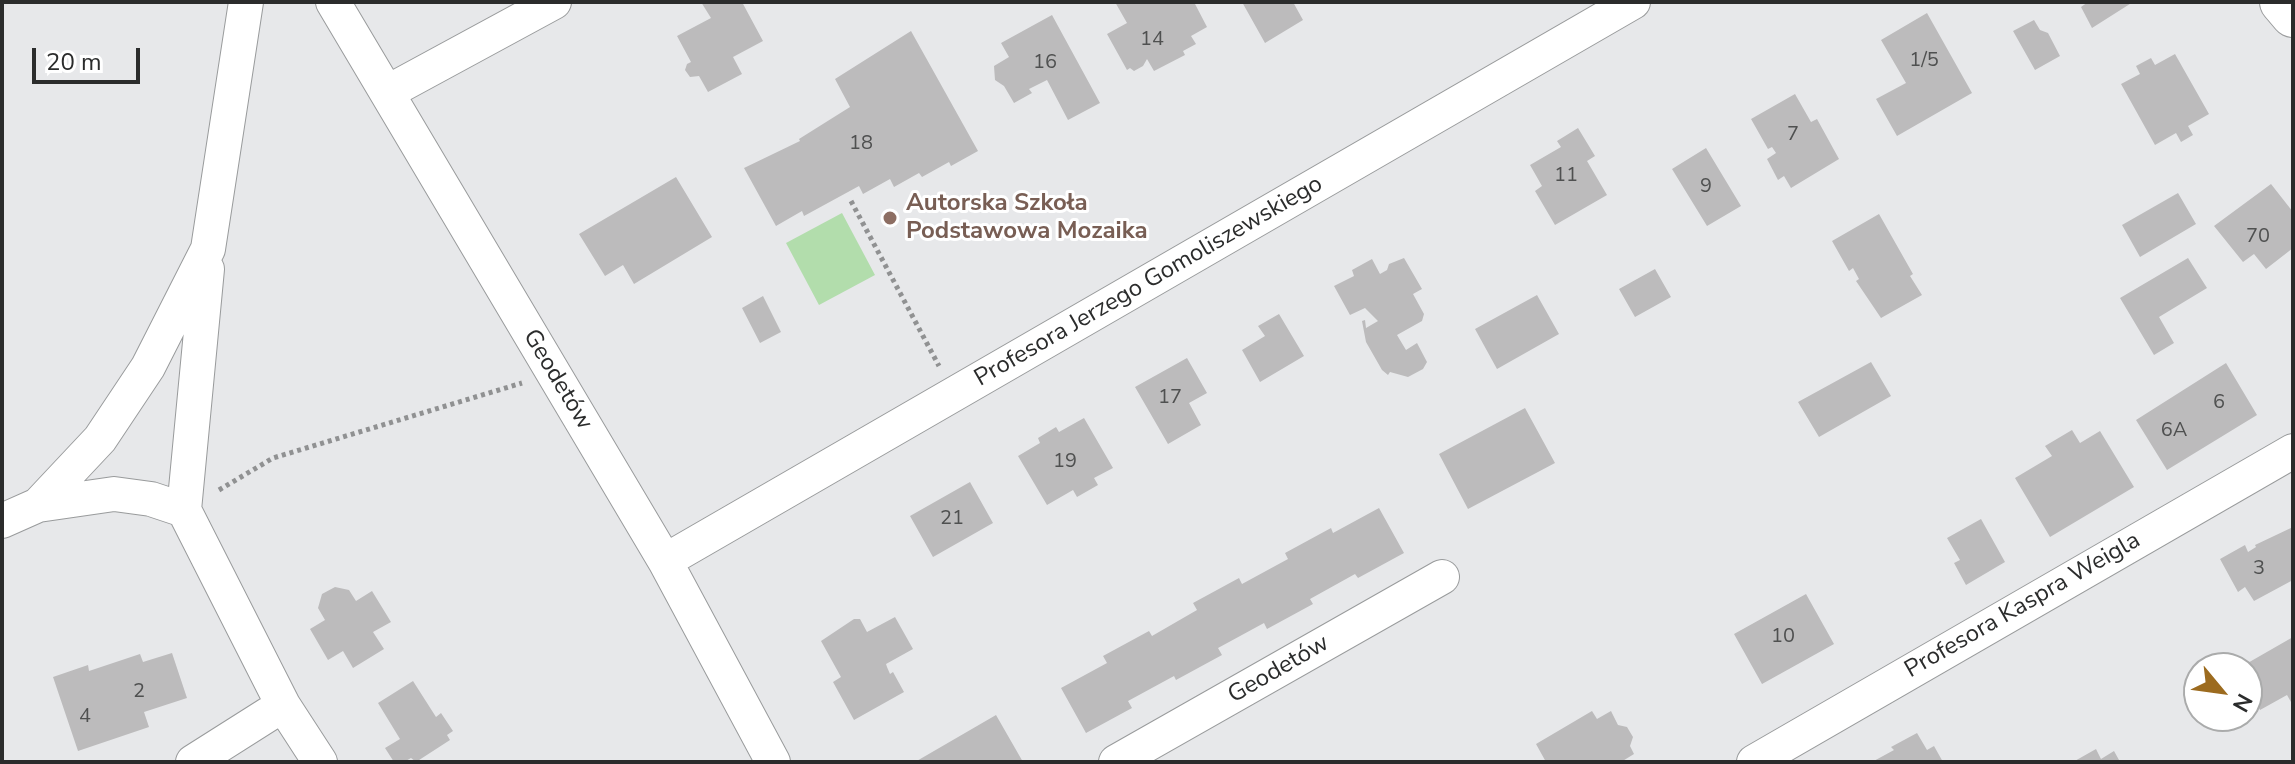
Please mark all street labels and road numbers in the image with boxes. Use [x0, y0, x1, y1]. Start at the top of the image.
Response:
street label: Profesora Jerzego Gomoliszewskiego [970, 170, 1328, 394]
street label: Geodetów [516, 325, 598, 435]
street label: Profesora Kaspra Weigla [1900, 527, 2146, 685]
street label: Geodetów [1223, 630, 1335, 710]

